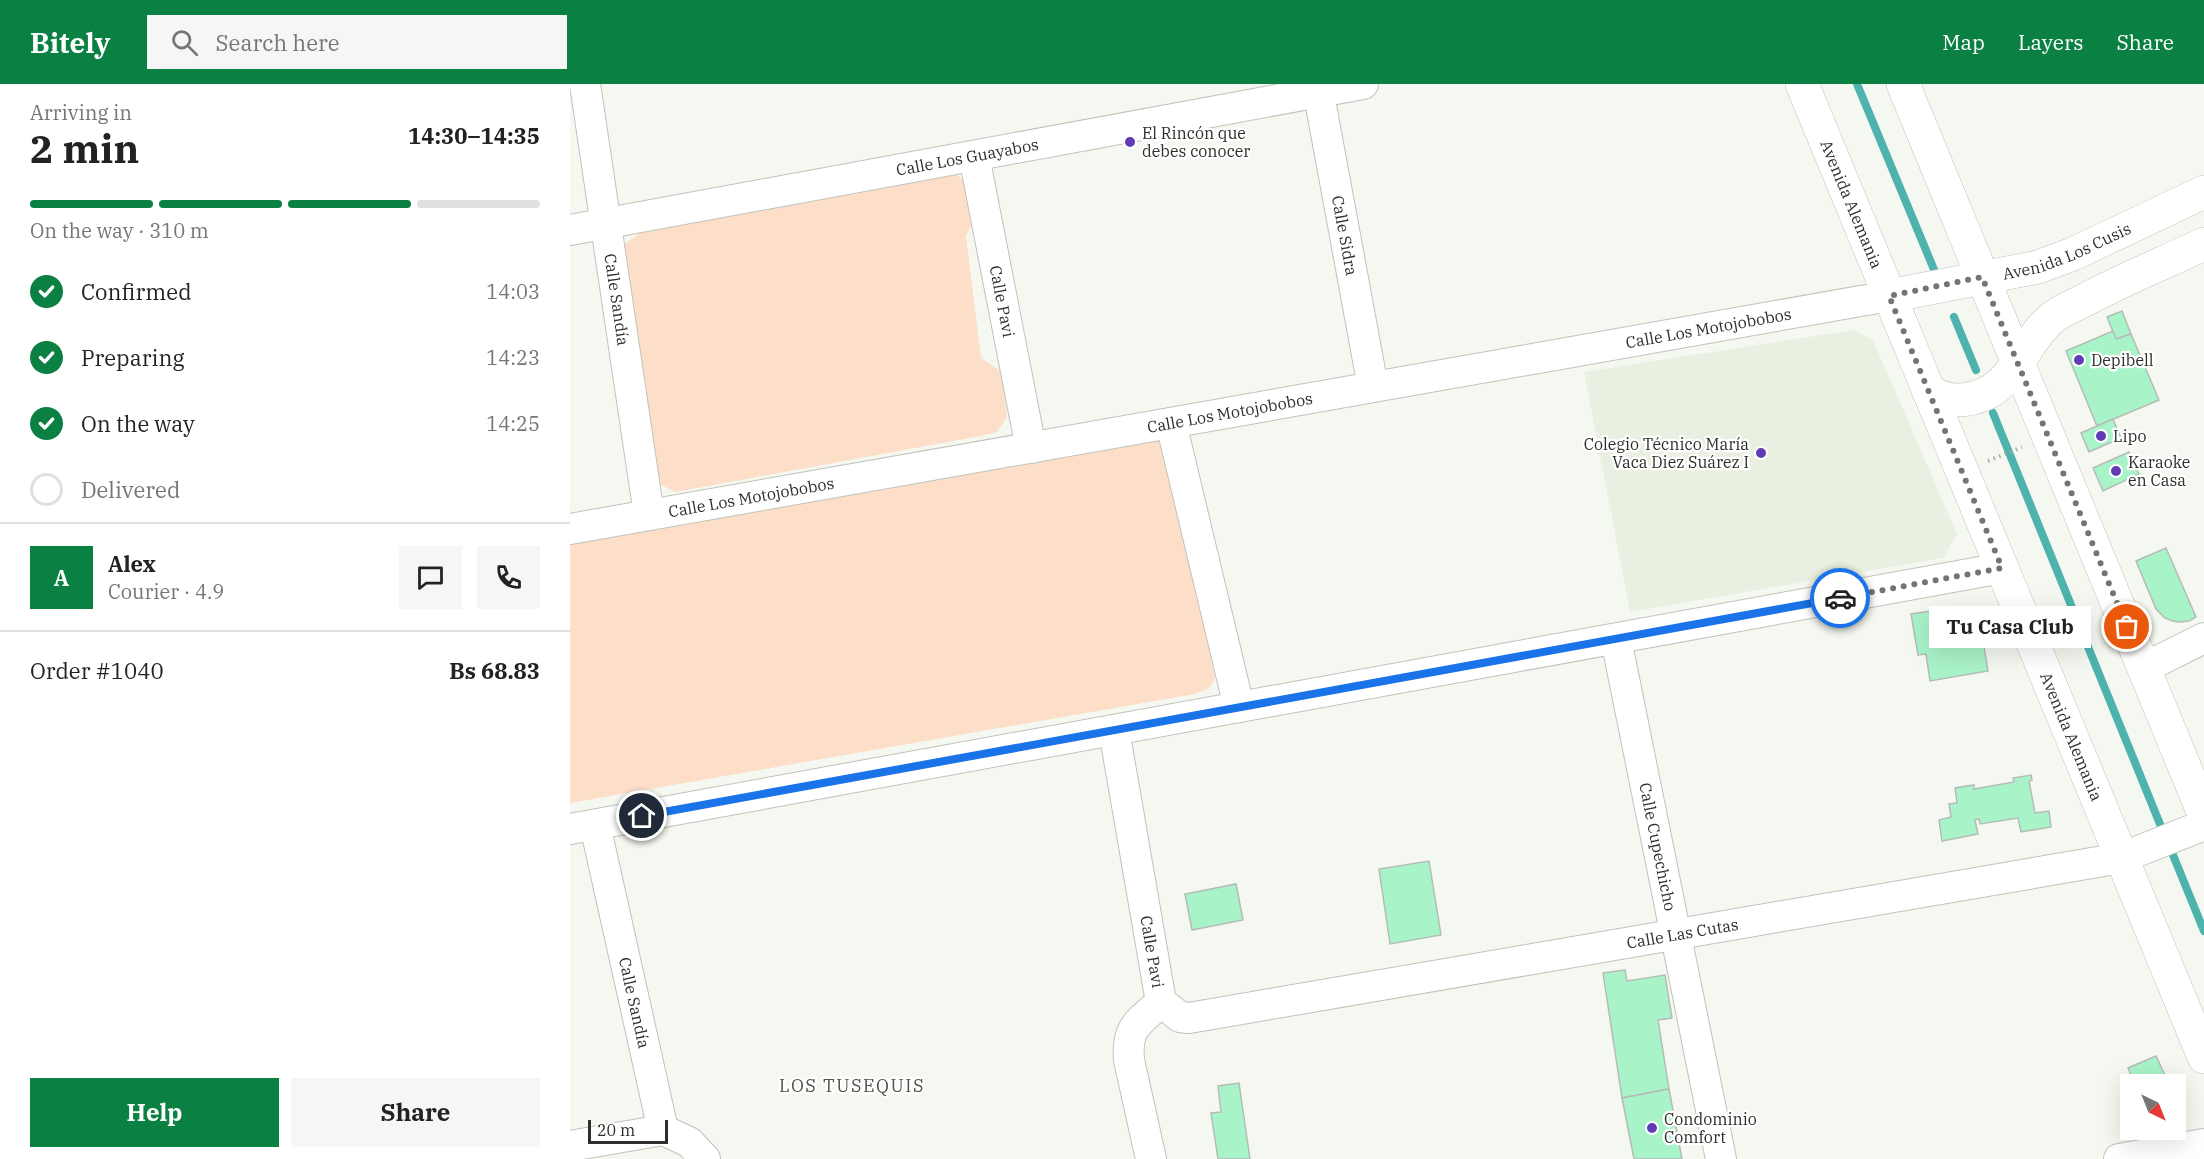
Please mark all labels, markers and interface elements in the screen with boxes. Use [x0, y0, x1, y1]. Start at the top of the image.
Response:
search box [147, 15, 567, 69]
text: Bitely [30, 24, 111, 61]
icon: search [168, 26, 201, 59]
text: Search here [216, 28, 339, 57]
text: Map [1942, 28, 1985, 56]
text: Layers [2018, 28, 2084, 56]
text: Share [2117, 28, 2174, 56]
text: Arriving in [30, 99, 132, 126]
text: 14:30–14:35 [408, 121, 540, 150]
text: 2 min [30, 123, 139, 174]
place label: El Rincón que debes conocer [1142, 123, 1250, 161]
street label: Calle Los Guayabos [894, 134, 1040, 180]
marker: El Rincón que debes conocer [1123, 135, 1137, 149]
street label: Avenida Alemania [1816, 137, 1887, 272]
street label: Calle Sidra [1328, 194, 1362, 277]
text: On the way · 310 m [30, 217, 209, 244]
street label: Avenida Los Cusis [2001, 218, 2134, 284]
street label: Calle Sandía [600, 252, 634, 347]
street label: Calle Pavi [986, 264, 1019, 339]
icon: check [30, 275, 63, 308]
text: Confirmed [81, 277, 192, 306]
text: 14:03 [486, 278, 540, 305]
street label: Calle Los Motojobobos [1624, 303, 1793, 352]
icon: check [30, 341, 63, 374]
text: Preparing [81, 343, 185, 372]
text: 14:23 [486, 344, 540, 371]
place label: Depibell [2091, 350, 2154, 370]
marker: Depibell [2072, 353, 2086, 367]
street label: Calle Los Motojobobos [1145, 388, 1314, 437]
icon: check [30, 407, 63, 440]
text: On the way [81, 409, 195, 438]
text: 14:25 [486, 410, 540, 437]
place label: Lipo [2113, 426, 2147, 446]
marker: Lipo [2094, 429, 2108, 443]
place label: Colegio Técnico María Vaca Diez Suárez I [1584, 434, 1749, 472]
marker: Colegio Técnico María Vaca Diez Suárez I [1754, 446, 1768, 460]
place label: Karaoke en Casa [2128, 452, 2190, 490]
marker: Karaoke en Casa [2109, 464, 2123, 478]
street label: Calle Los Motojobobos [667, 473, 836, 521]
text: Delivered [81, 475, 180, 504]
button: chat [399, 546, 462, 609]
button: phone [477, 546, 540, 609]
text: Alex [108, 549, 156, 578]
text: A [54, 563, 69, 592]
courier [1810, 568, 1870, 628]
text: Courier · 4.9 [108, 578, 224, 605]
icon: car [1824, 582, 1857, 615]
pin [2101, 601, 2152, 652]
callout: Tu Casa Club [1929, 606, 2091, 648]
icon: bag [2110, 610, 2143, 643]
text: Tu Casa Club [1946, 613, 2074, 640]
text: Order #1040 [30, 656, 164, 685]
text: Bs 68.83 [449, 656, 540, 685]
street label: Avenida Alemania [2036, 669, 2107, 804]
street label: Calle Cupechicho [1635, 781, 1681, 913]
pin [616, 790, 667, 841]
icon: home [625, 799, 658, 832]
street label: Calle Pavi [1136, 914, 1168, 989]
street label: Calle Las Cutas [1625, 914, 1740, 953]
street label: Calle Sandía [615, 955, 655, 1050]
district label: LOS TUSEQUIS [779, 1074, 925, 1097]
north arrow [2120, 1074, 2186, 1140]
map controls [2120, 1074, 2186, 1140]
button: Help [30, 1078, 279, 1147]
button: Share [291, 1078, 540, 1147]
place label: Condominio Comfort [1664, 1109, 1757, 1147]
scale bar [588, 1117, 668, 1144]
text: 20 m [597, 1120, 635, 1140]
marker: Condominio Comfort [1645, 1121, 1659, 1135]

